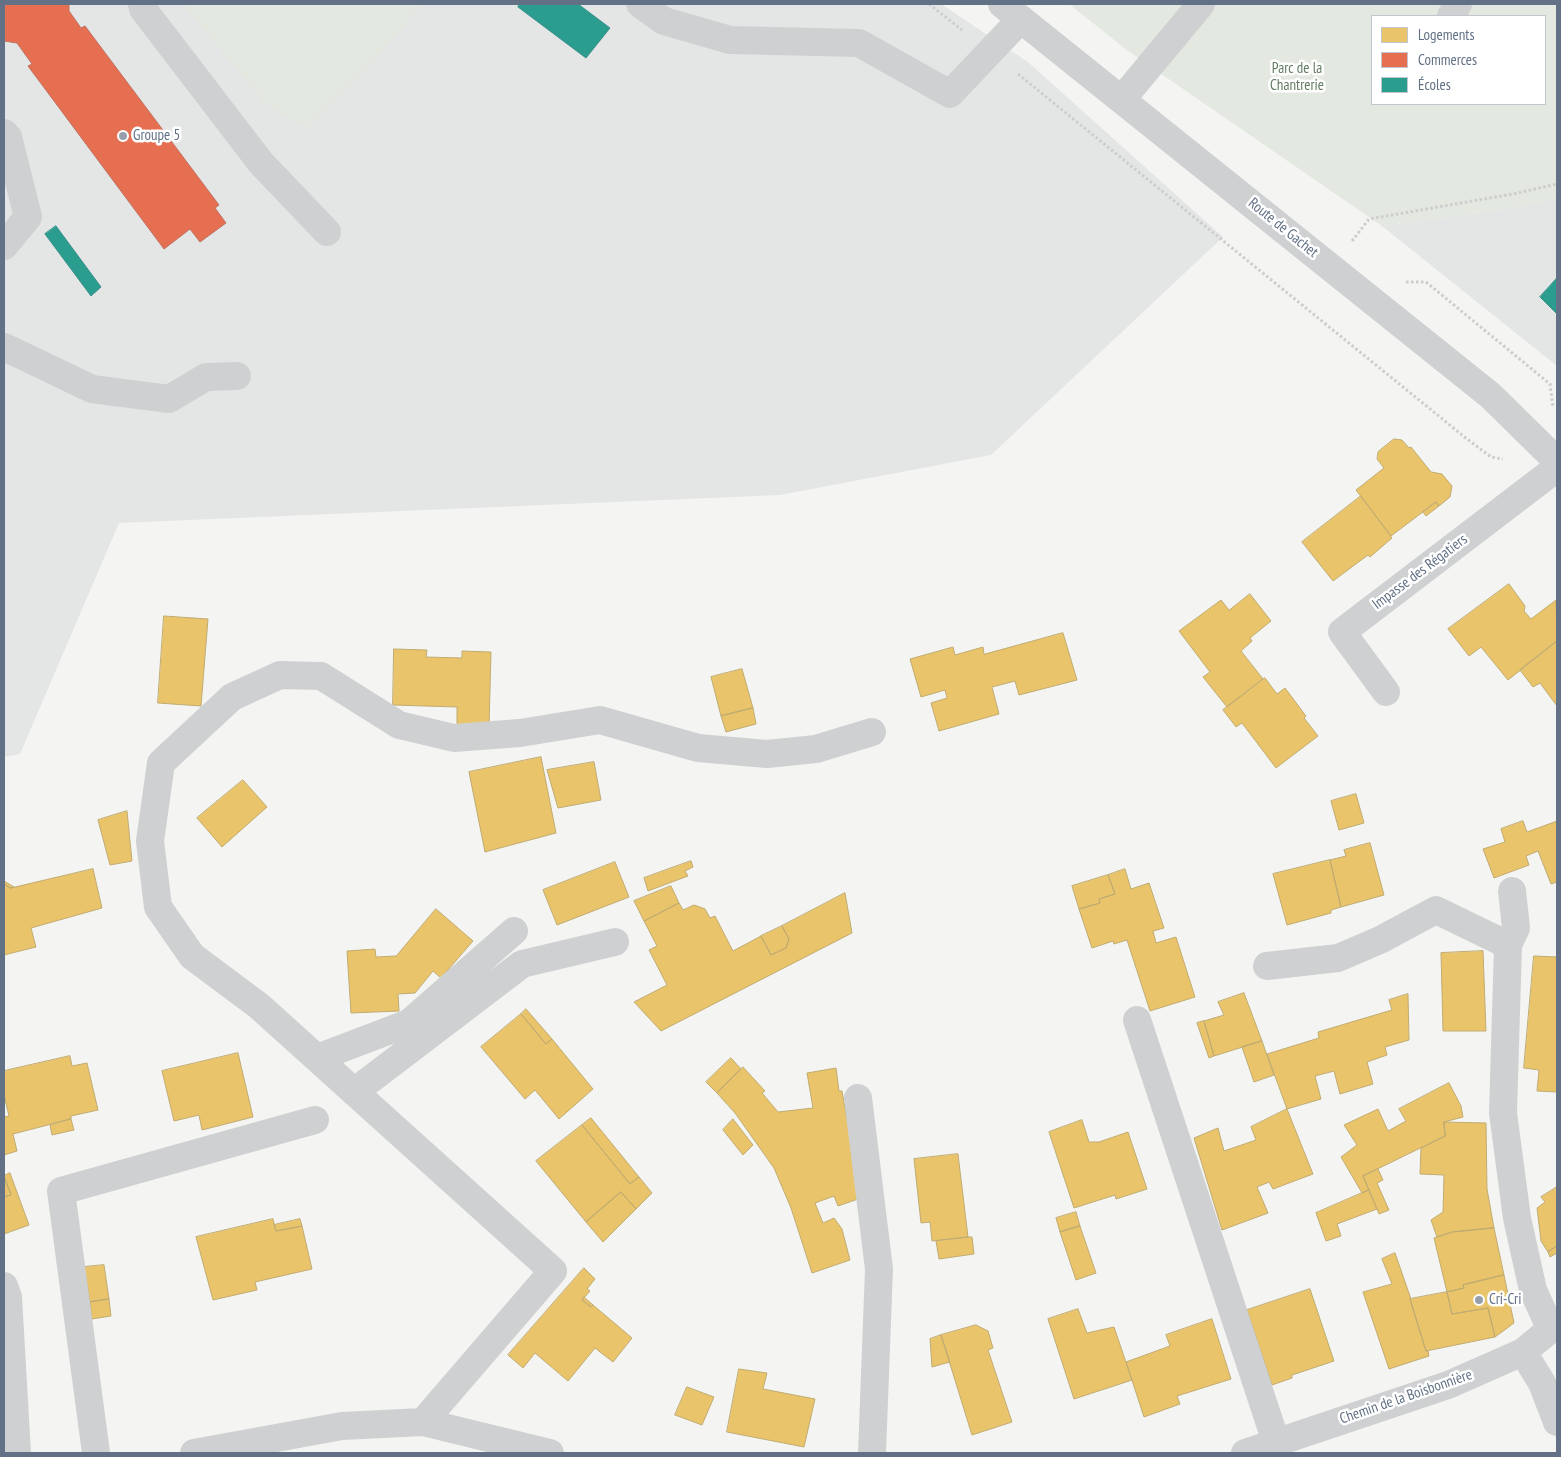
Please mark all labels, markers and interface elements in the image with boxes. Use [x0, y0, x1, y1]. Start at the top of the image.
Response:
legend [1371, 15, 1546, 105]
text: Logements [1418, 25, 1474, 44]
text: Commerces [1418, 50, 1477, 69]
park label: Parc de la Chantrerie [1270, 60, 1324, 95]
text: Écoles [1418, 75, 1451, 94]
place label: Groupe 5 [133, 127, 180, 145]
marker: Groupe 5 [117, 130, 129, 142]
street label: Route de Gachet [1245, 194, 1321, 262]
street label: Impasse des Régatiers [1369, 530, 1471, 614]
place label: Cri-Cri [1489, 1291, 1521, 1309]
marker: Cri-Cri [1473, 1294, 1485, 1306]
street label: Chemin de la Boisbonnière [1337, 1366, 1475, 1428]

